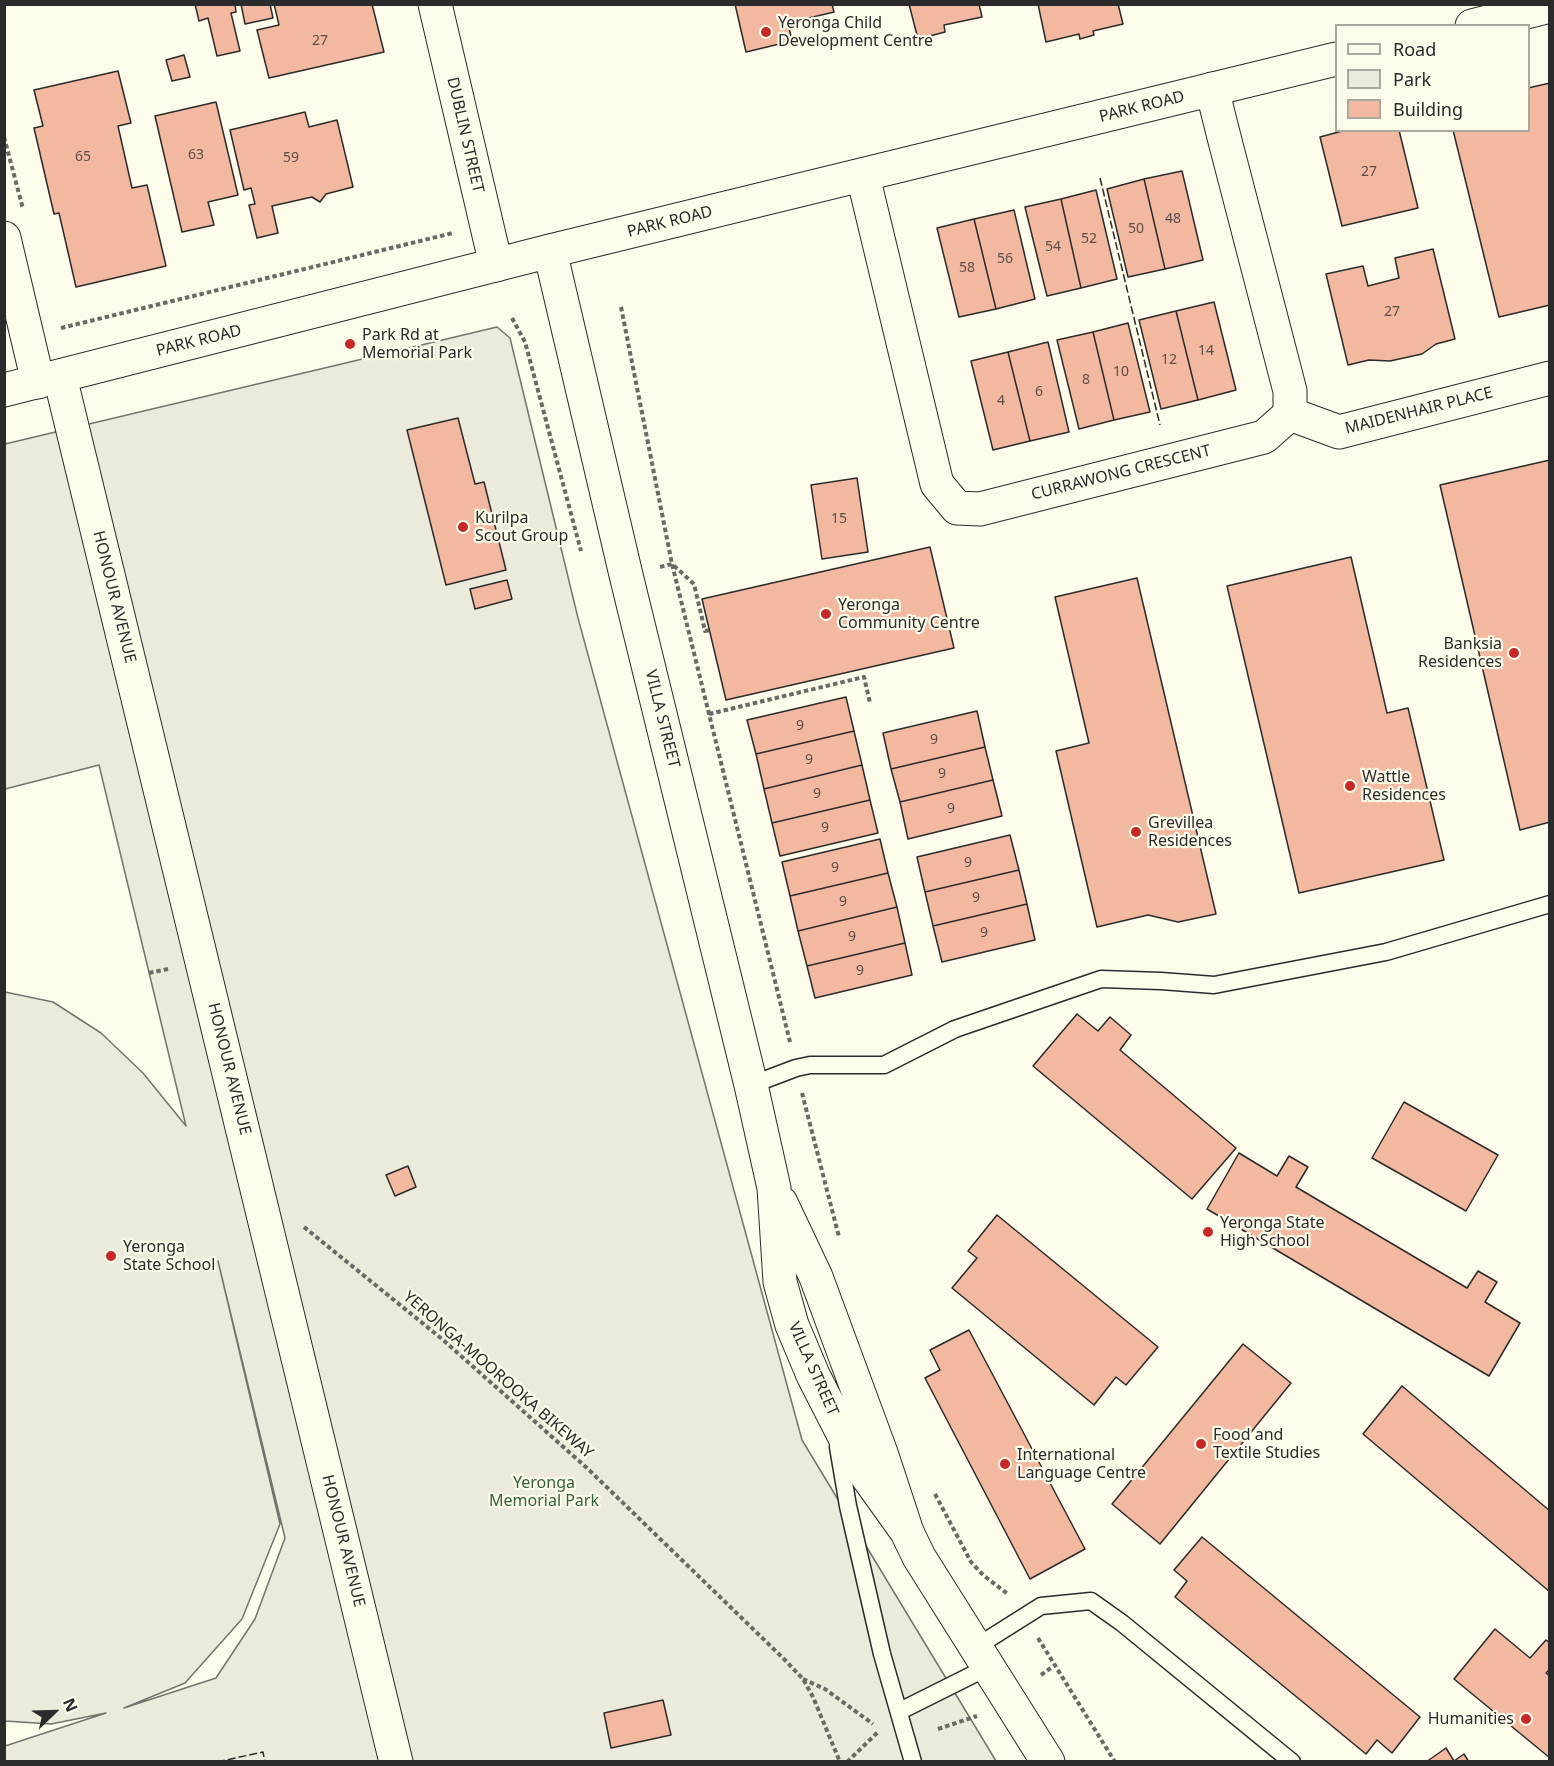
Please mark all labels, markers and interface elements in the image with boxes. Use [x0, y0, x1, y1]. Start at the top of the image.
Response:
place label: Yeronga Child Development Centre [778, 13, 933, 51]
legend [1335, 24, 1530, 132]
marker: Yeronga Child Development Centre [759, 25, 773, 39]
house number: 27 [312, 33, 328, 49]
text: Road [1393, 37, 1436, 61]
text: Park [1393, 67, 1431, 91]
street label: DUBLIN STREET [442, 75, 488, 195]
street label: PARK ROAD [1097, 87, 1187, 127]
text: Building [1393, 97, 1463, 121]
house number: 63 [188, 147, 204, 163]
house number: 65 [75, 149, 91, 165]
house number: 59 [283, 150, 299, 166]
house number: 27 [1361, 164, 1377, 180]
street label: PARK ROAD [625, 202, 715, 242]
house number: 48 [1165, 211, 1181, 227]
house number: 50 [1128, 221, 1144, 237]
house number: 52 [1081, 231, 1097, 247]
house number: 54 [1045, 239, 1061, 255]
house number: 56 [997, 251, 1013, 267]
house number: 58 [959, 260, 975, 276]
house number: 27 [1384, 304, 1400, 320]
street label: PARK ROAD [154, 321, 244, 361]
place label: Park Rd at Memorial Park [362, 325, 472, 363]
marker: Park Rd at Memorial Park [343, 337, 357, 351]
house number: 14 [1198, 343, 1214, 359]
house number: 12 [1161, 352, 1177, 368]
house number: 10 [1113, 364, 1129, 380]
house number: 8 [1082, 372, 1090, 388]
street label: MAIDENHAIR PLACE [1343, 383, 1495, 439]
house number: 6 [1035, 384, 1043, 400]
house number: 4 [997, 393, 1005, 409]
street label: CURRAWONG CRESCENT [1029, 441, 1213, 505]
place label: Kurilpa Scout Group [475, 508, 568, 546]
house number: 15 [831, 511, 847, 527]
marker: Kurilpa Scout Group [456, 520, 470, 534]
street label: HONOUR AVENUE [88, 529, 140, 665]
place label: Yeronga Community Centre [838, 595, 980, 633]
marker: Yeronga Community Centre [819, 607, 833, 621]
place label: Banksia Residences [1418, 634, 1502, 672]
marker: Banksia Residences [1507, 646, 1521, 660]
street label: VILLA STREET [641, 668, 683, 770]
house number: 9 [796, 718, 804, 734]
house number: 9 [930, 732, 938, 748]
house number: 9 [805, 752, 813, 768]
house number: 9 [938, 766, 946, 782]
place label: Wattle Residences [1362, 767, 1446, 805]
marker: Wattle Residences [1343, 779, 1357, 793]
house number: 9 [813, 786, 821, 802]
house number: 9 [947, 801, 955, 817]
place label: Grevillea Residences [1148, 813, 1232, 851]
house number: 9 [821, 820, 829, 836]
marker: Grevillea Residences [1129, 825, 1143, 839]
house number: 9 [964, 855, 972, 871]
house number: 9 [831, 860, 839, 876]
house number: 9 [972, 890, 980, 906]
house number: 9 [839, 894, 847, 910]
house number: 9 [980, 925, 988, 941]
house number: 9 [848, 929, 856, 945]
house number: 9 [856, 963, 864, 979]
street label: HONOUR AVENUE [203, 1001, 255, 1137]
place label: Yeronga State High School [1220, 1213, 1324, 1251]
marker: Yeronga State High School [1201, 1225, 1215, 1239]
place label: Yeronga State School [123, 1237, 215, 1275]
marker: Yeronga State School [104, 1249, 118, 1263]
street label: YERONGA-MOOROOKA BIKEWAY [399, 1287, 597, 1463]
street label: VILLA STREET [784, 1319, 842, 1419]
place label: Food and Textile Studies [1213, 1425, 1320, 1463]
marker: Food and Textile Studies [1194, 1437, 1208, 1451]
place label: International Language Centre [1017, 1445, 1146, 1483]
marker: International Language Centre [998, 1457, 1012, 1471]
street label: HONOUR AVENUE [317, 1473, 369, 1609]
park label: Yeronga Memorial Park [489, 1473, 599, 1511]
north arrow [24, 1682, 84, 1742]
text: N [58, 1695, 83, 1715]
place label: Humanities [1428, 1709, 1514, 1729]
marker: Humanities [1519, 1712, 1533, 1726]

